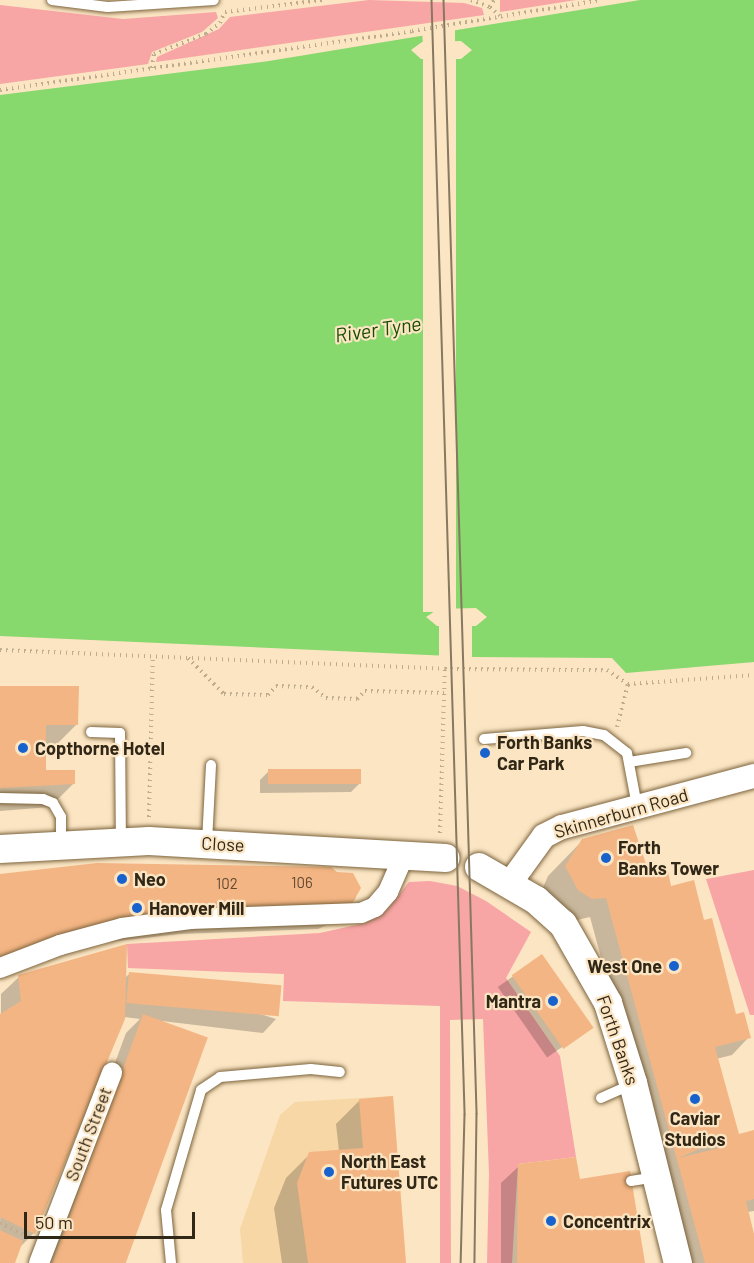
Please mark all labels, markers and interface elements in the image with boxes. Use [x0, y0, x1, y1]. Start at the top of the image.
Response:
water label: River Tyne [333, 311, 423, 347]
place label: Forth Banks Car Park [497, 732, 592, 774]
place label: Copthorne Hotel [35, 737, 165, 759]
marker: Copthorne Hotel [16, 741, 30, 755]
marker: Forth Banks Car Park [478, 746, 492, 760]
street label: Skinnerburn Road [551, 784, 691, 842]
street label: Close [201, 832, 245, 856]
place label: Forth Banks Tower [618, 837, 719, 880]
marker: Forth Banks Tower [599, 851, 613, 865]
place label: Neo [134, 868, 166, 890]
marker: Neo [115, 872, 129, 886]
house number: 106 [291, 874, 313, 892]
house number: 102 [216, 875, 238, 893]
place label: Hanover Mill [149, 897, 244, 919]
marker: Hanover Mill [130, 901, 144, 915]
place label: West One [587, 955, 662, 977]
marker: West One [667, 959, 681, 973]
place label: Mantra [486, 990, 541, 1012]
street label: Forth Banks [593, 992, 643, 1088]
marker: Mantra [546, 994, 560, 1008]
street label: South Street [60, 1084, 116, 1184]
marker: Caviar Studios [688, 1092, 702, 1106]
place label: Caviar Studios [664, 1108, 726, 1150]
place label: North East Futures UTC [341, 1151, 438, 1194]
marker: North East Futures UTC [322, 1165, 336, 1179]
scale bar [27, 1200, 198, 1238]
place label: Concentrix [563, 1210, 651, 1232]
text: 50 m [35, 1211, 73, 1233]
marker: Concentrix [544, 1214, 558, 1228]

